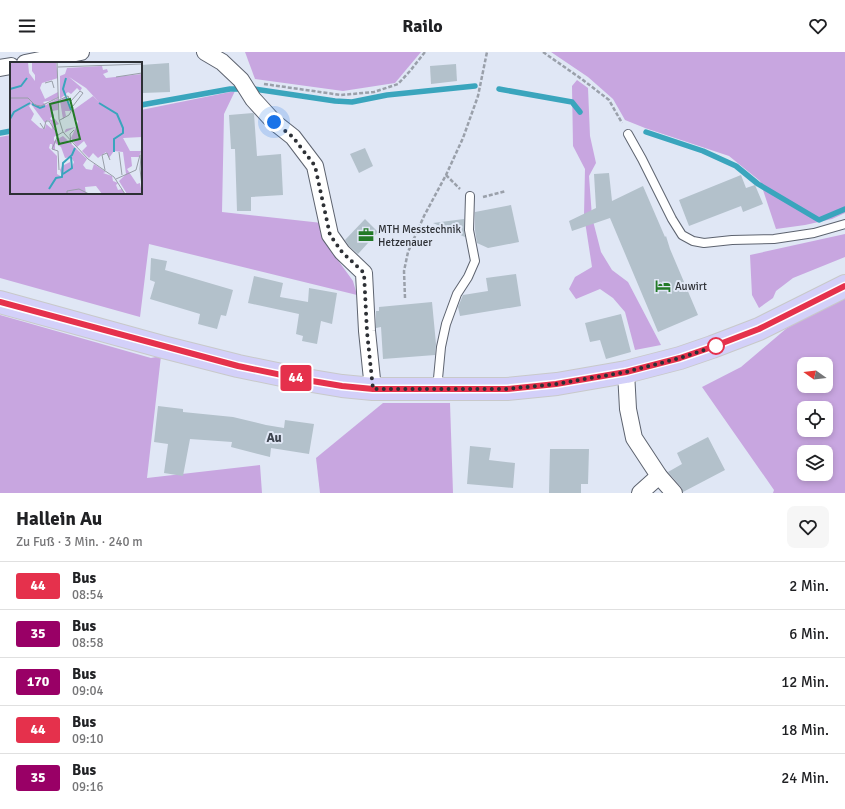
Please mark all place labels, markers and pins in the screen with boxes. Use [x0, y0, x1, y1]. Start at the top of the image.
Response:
place label: MTH Messtechnik Hetzenauer [378, 223, 461, 249]
office icon: MTH Messtechnik Hetzenauer [357, 226, 375, 244]
hotel icon: Auwirt [654, 277, 672, 295]
place label: Auwirt [675, 280, 707, 293]
unlabelled marker [707, 337, 725, 355]

